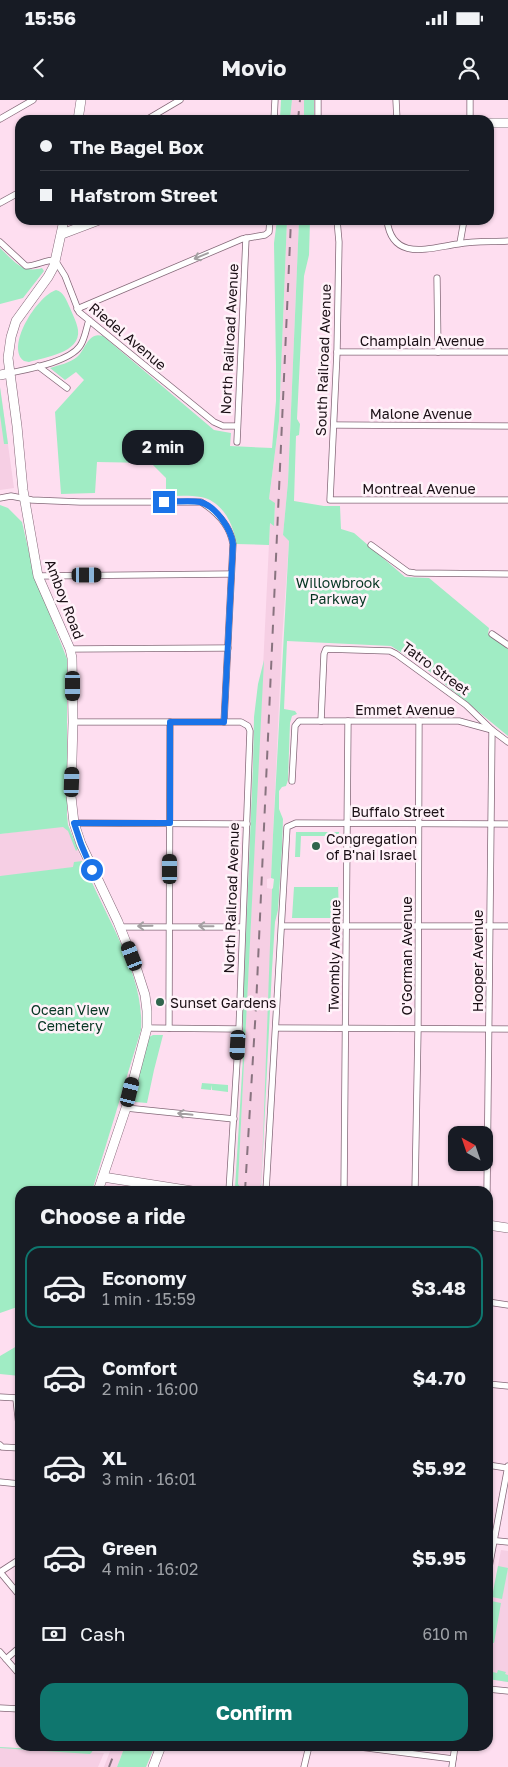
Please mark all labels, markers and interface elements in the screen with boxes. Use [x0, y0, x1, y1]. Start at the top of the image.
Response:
text: 15:56 [25, 6, 76, 29]
icon: back [25, 54, 53, 82]
text: Movio [222, 54, 286, 81]
icon: person [455, 54, 483, 82]
text: The Bagel Box [70, 135, 204, 158]
text: Hafstrom Street [70, 183, 218, 206]
one-way arrow [194, 252, 209, 262]
street label: North Railroad Avenue [217, 263, 241, 415]
street label: South Railroad Avenue [312, 284, 334, 436]
street label: Riedel Avenue [86, 299, 170, 373]
street label: Champlain Avenue [360, 332, 484, 349]
street label: Malone Avenue [370, 405, 472, 422]
callout: 2 min [123, 430, 205, 464]
text: 2 min [142, 437, 184, 457]
street label: Montreal Avenue [362, 480, 476, 497]
route end [153, 491, 175, 513]
street label: Amboy Road [42, 557, 88, 641]
car [72, 568, 102, 583]
park label: Willowbrook Parkway [296, 574, 380, 607]
street label: Tatro Street [399, 638, 473, 698]
car [65, 671, 80, 701]
street label: Emmet Avenue [355, 701, 455, 718]
car [63, 767, 80, 797]
street label: Buffalo Street [351, 803, 445, 820]
street label: North Railroad Avenue [220, 822, 242, 974]
place label: Congregation of B'nai Israel [326, 830, 417, 863]
marker: Congregation of B'nai Israel [310, 840, 322, 852]
car [162, 854, 177, 884]
route start [81, 859, 103, 881]
street label: O'Gorman Avenue [398, 897, 415, 1016]
street label: Twombly Avenue [325, 899, 343, 1013]
street label: Hooper Avenue [469, 910, 486, 1012]
one-way arrow [198, 921, 214, 931]
one-way arrow [137, 922, 153, 931]
car [119, 939, 144, 973]
place label: Sunset Gardens [170, 994, 277, 1011]
marker: Sunset Gardens [154, 996, 166, 1008]
park label: Ocean View Cemetery [31, 1001, 109, 1034]
car [229, 1030, 246, 1060]
car [119, 1076, 140, 1108]
one-way arrow [178, 1109, 194, 1119]
north arrow [448, 1126, 492, 1171]
map controls [448, 1126, 493, 1171]
text: Choose a ride [40, 1202, 186, 1229]
icon: car [42, 1265, 87, 1310]
text: Economy [102, 1266, 187, 1289]
text: $3.48 [412, 1276, 466, 1299]
text: 1 min · 15:59 [102, 1289, 196, 1309]
icon: car [42, 1355, 87, 1400]
text: Comfort [102, 1356, 177, 1379]
text: $4.70 [413, 1366, 466, 1389]
text: 2 min · 16:00 [102, 1379, 198, 1399]
icon: car [42, 1445, 87, 1490]
text: XL [102, 1446, 127, 1469]
text: $5.92 [412, 1456, 466, 1479]
text: 3 min · 16:01 [102, 1469, 196, 1489]
icon: car [42, 1535, 87, 1580]
text: Green [102, 1536, 157, 1559]
text: $5.95 [412, 1546, 466, 1569]
text: 4 min · 16:02 [102, 1559, 198, 1579]
icon: cash [40, 1620, 68, 1648]
text: Cash [80, 1622, 125, 1645]
text: 610 m [422, 1624, 468, 1644]
button: Confirm [40, 1683, 468, 1741]

